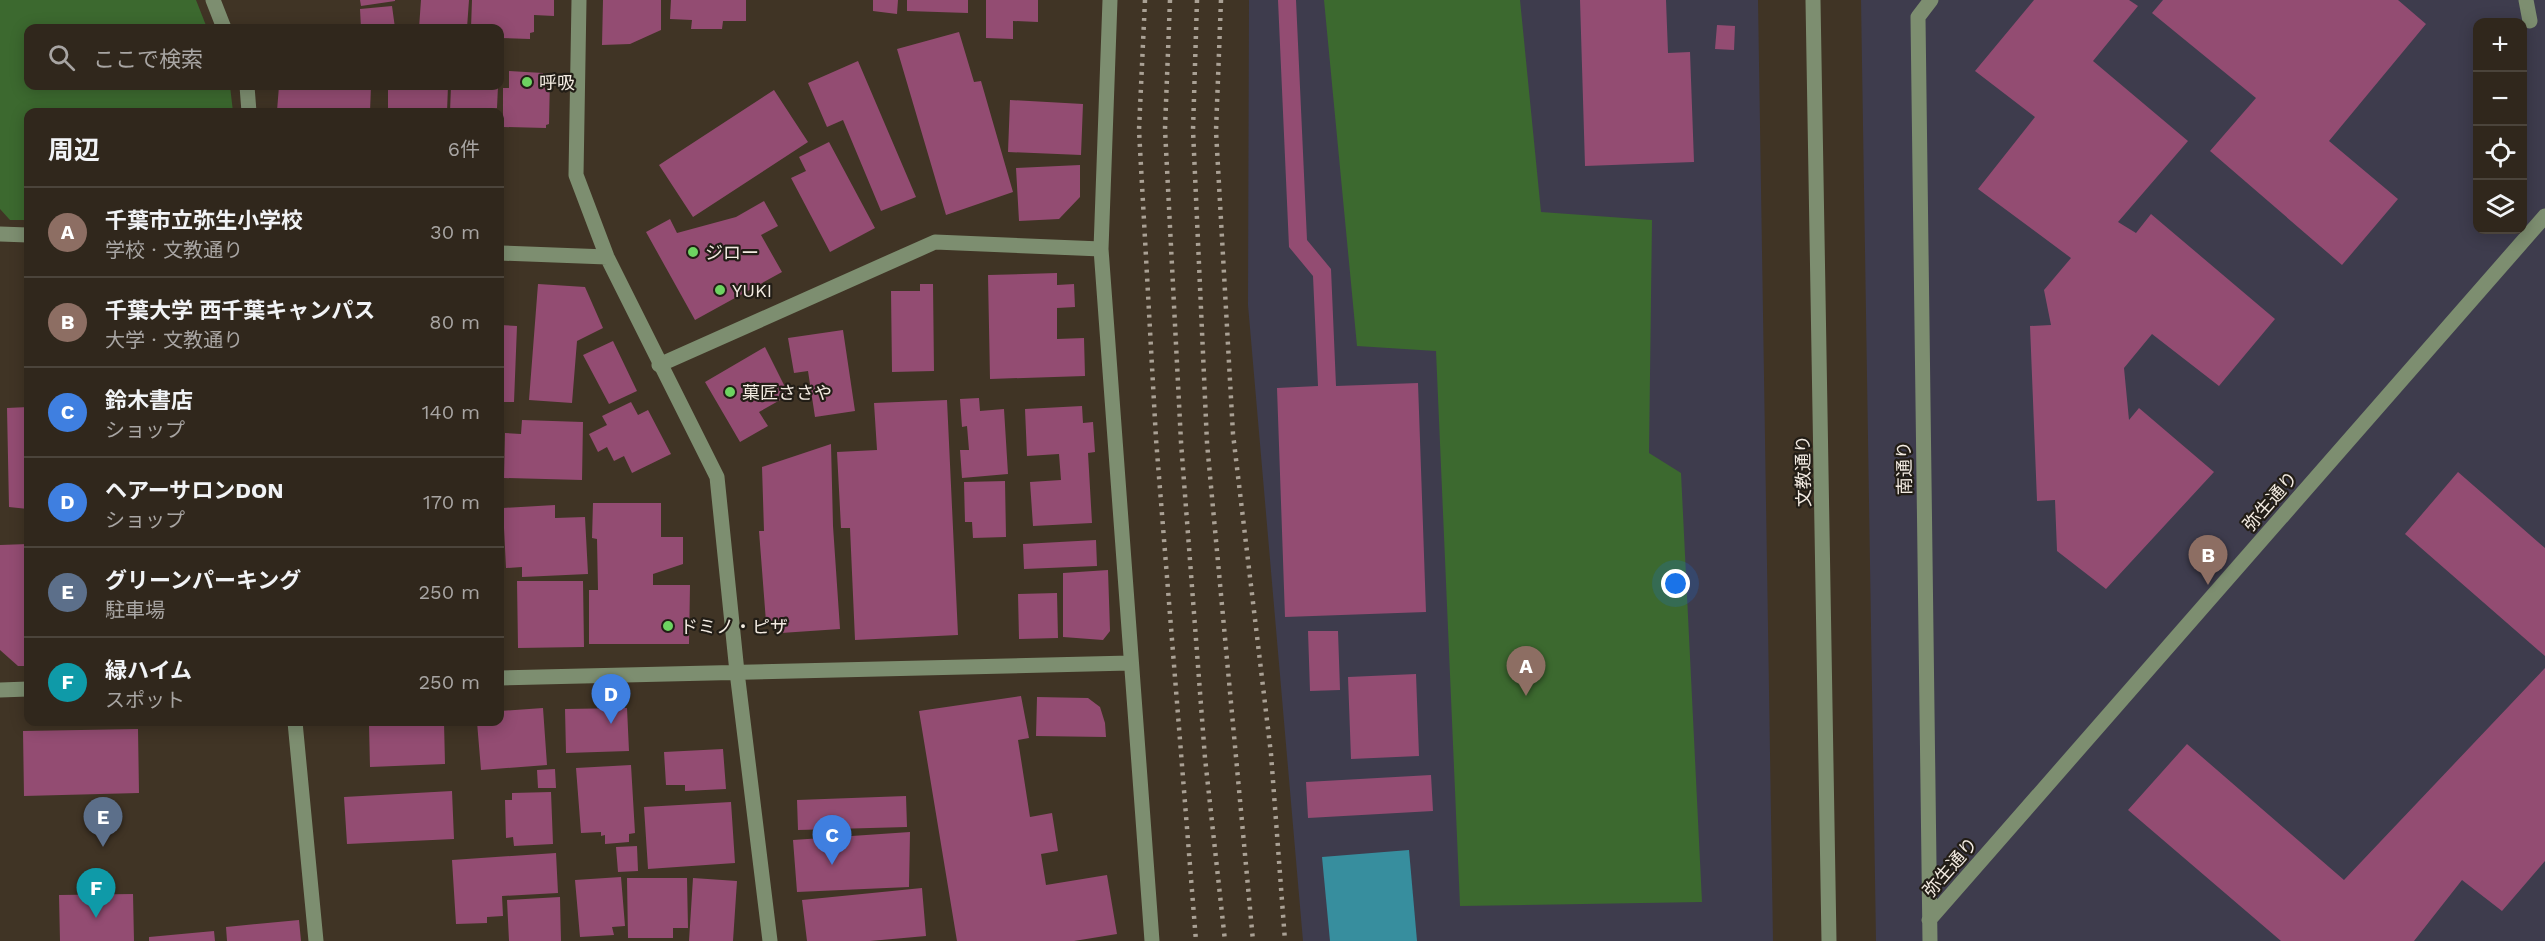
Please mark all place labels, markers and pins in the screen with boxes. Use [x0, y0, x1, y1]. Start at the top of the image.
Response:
place label: 呼吸 [539, 72, 575, 93]
marker: 呼吸 [520, 75, 534, 89]
place label: ジロー [705, 242, 759, 263]
marker: ジロー [686, 245, 700, 259]
place label: YUKI [732, 280, 772, 301]
marker: YUKI [713, 283, 727, 297]
place label: 菓匠ささや [742, 382, 832, 403]
marker: 菓匠ささや [723, 385, 737, 399]
pin: B [2188, 536, 2228, 585]
place label: ドミノ・ピザ [680, 616, 788, 637]
marker: ドミノ・ピザ [661, 619, 675, 633]
pin: A [1506, 646, 1546, 696]
pin: D [592, 674, 630, 724]
pin: E [84, 798, 122, 847]
pin: C [812, 816, 852, 865]
pin: F [76, 868, 116, 918]

